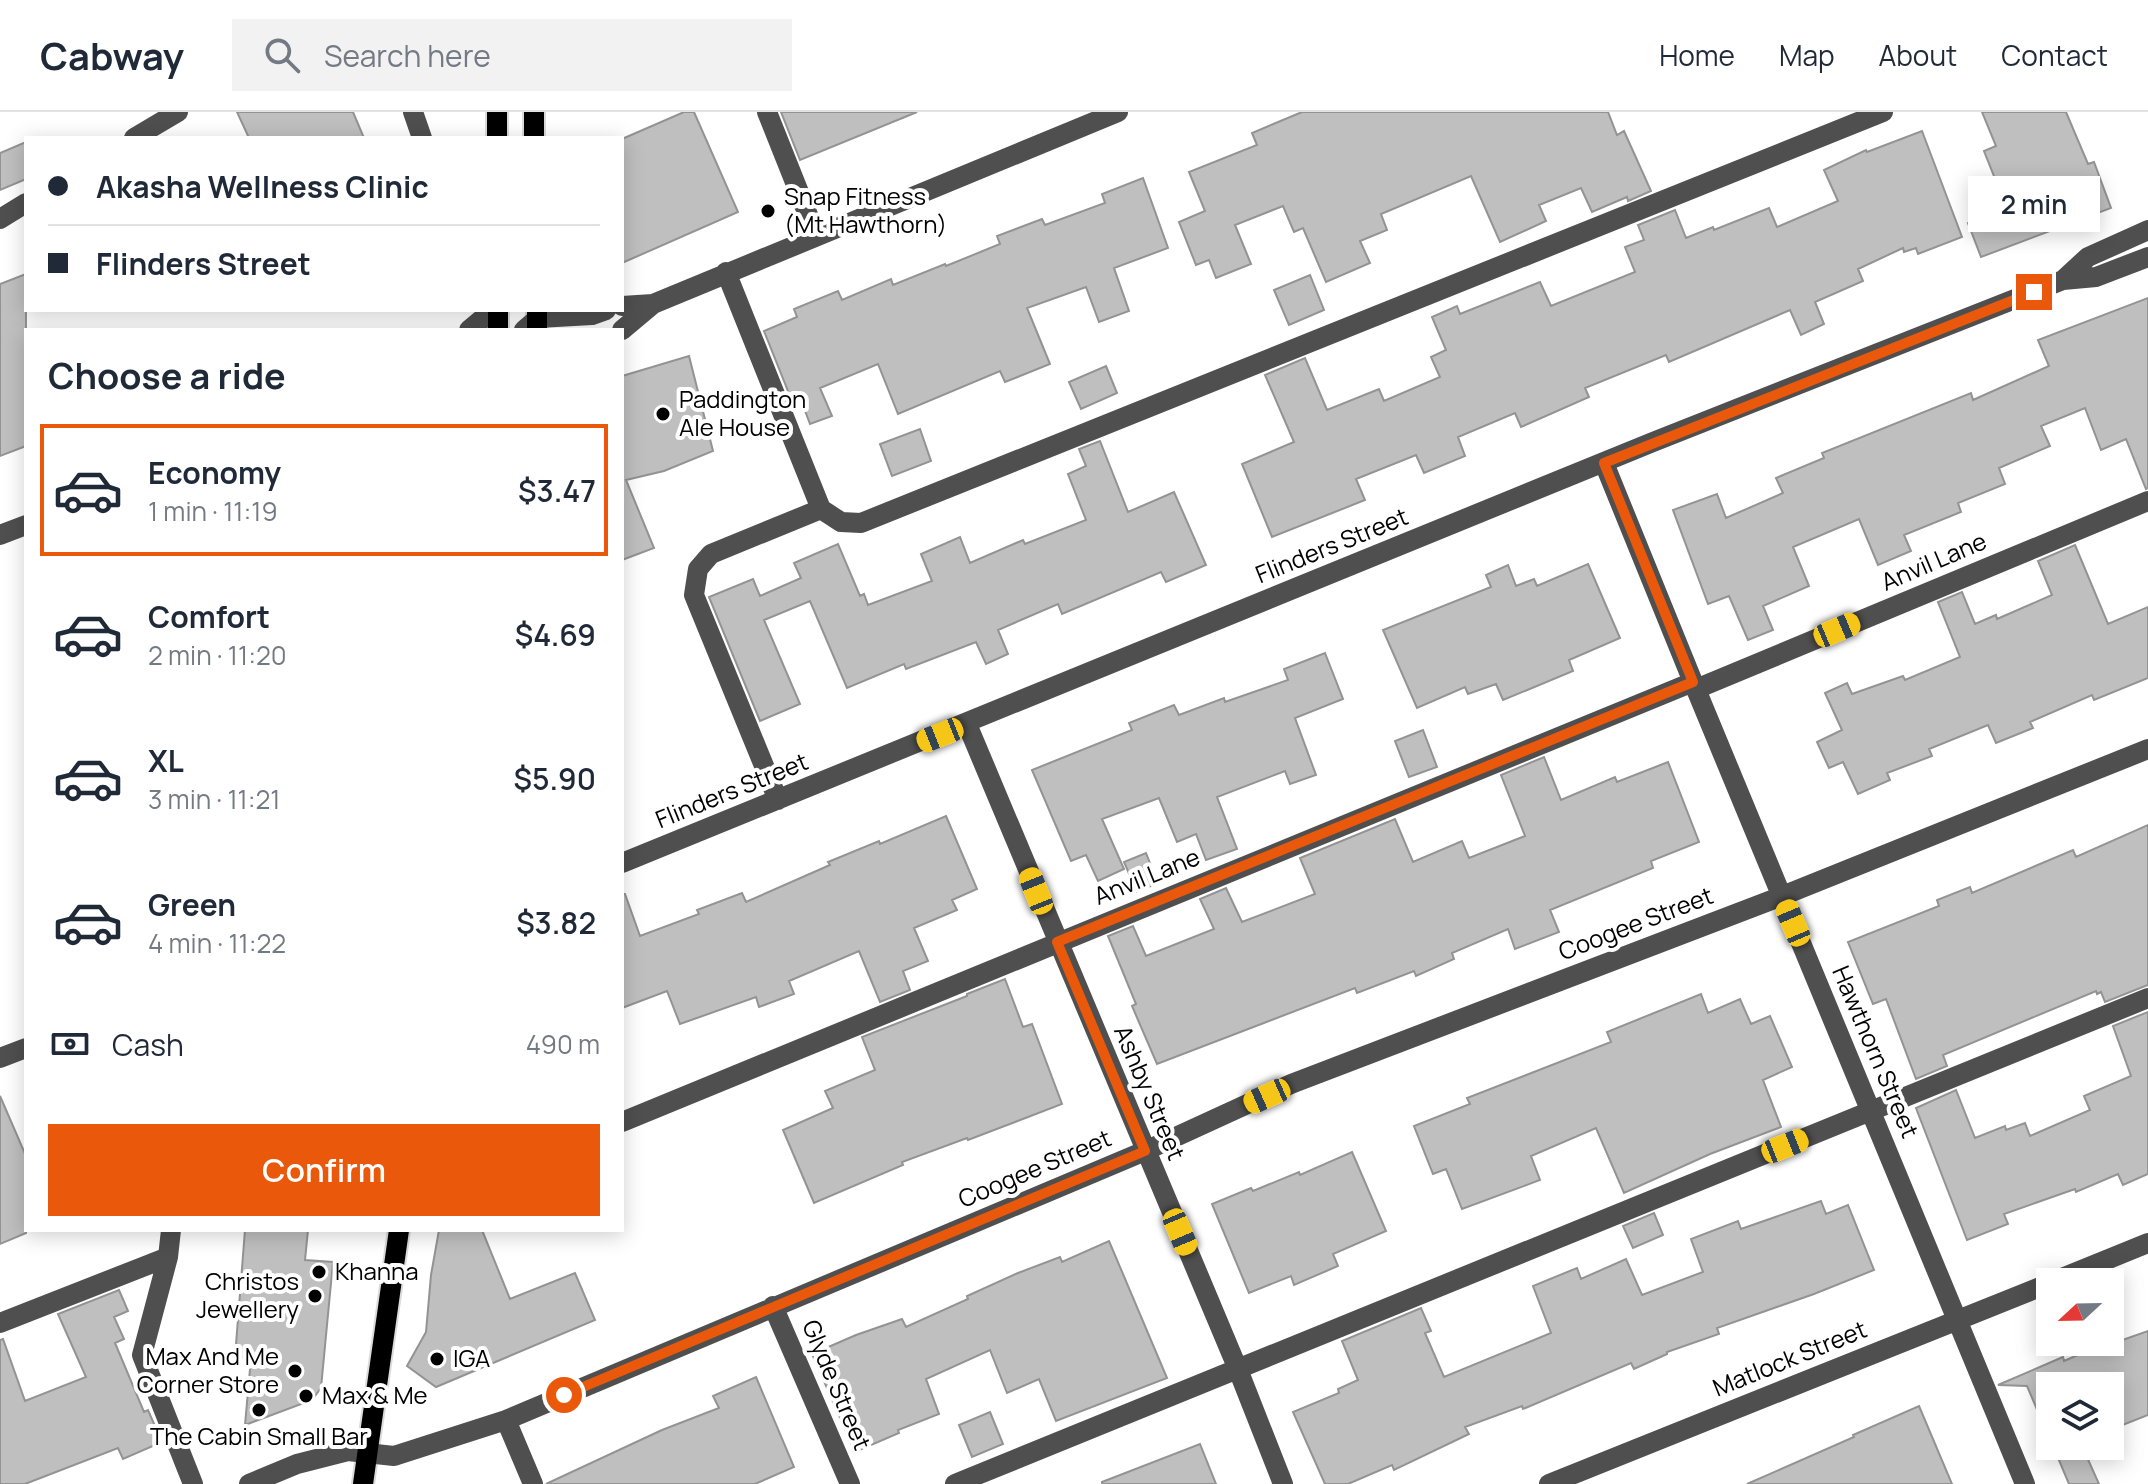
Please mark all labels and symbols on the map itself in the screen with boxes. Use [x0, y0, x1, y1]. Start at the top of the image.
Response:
callout: 2 min [1968, 176, 2100, 232]
place label: Snap Fitness (Mt Hawthorn) [784, 179, 947, 240]
marker: Snap Fitness (Mt Hawthorn) [759, 202, 777, 220]
route end [2016, 274, 2052, 310]
place label: Paddington Ale House [679, 382, 806, 443]
marker: Paddington Ale House [654, 405, 672, 423]
street label: Flinders Street [1250, 499, 1413, 590]
street label: Anvil Lane [1876, 524, 1991, 598]
car [1810, 610, 1864, 650]
car [913, 715, 967, 755]
street label: Flinders Street [650, 744, 813, 835]
street label: Anvil Lane [1089, 839, 1204, 912]
car [1016, 864, 1056, 918]
street label: Coogee Street [1553, 878, 1718, 967]
car [1773, 896, 1813, 950]
street label: Hawthorn Street [1825, 960, 1928, 1143]
street label: Ashby Street [1107, 1020, 1194, 1165]
car [1240, 1075, 1294, 1117]
street label: Coogee Street [953, 1121, 1116, 1215]
car [1758, 1126, 1812, 1166]
car [1160, 1205, 1200, 1259]
place label: Khanna [335, 1254, 419, 1287]
marker: Khanna [310, 1263, 328, 1281]
place label: Christos Jewellery [196, 1264, 299, 1325]
north arrow [2036, 1268, 2124, 1356]
marker: Christos Jewellery [306, 1287, 324, 1305]
street label: Matlock Street [1708, 1312, 1871, 1404]
street label: Glyde Street [795, 1314, 880, 1454]
place label: Max And Me Corner Store [137, 1339, 279, 1400]
place label: IGA [453, 1341, 490, 1374]
marker: IGA [428, 1350, 446, 1368]
marker: Max And Me Corner Store [286, 1362, 304, 1380]
route start [546, 1377, 582, 1413]
place label: Max & Me [322, 1378, 428, 1411]
marker: Max & Me [297, 1387, 315, 1405]
marker: The Cabin Small Bar [250, 1401, 268, 1419]
place label: The Cabin Small Bar [150, 1419, 368, 1452]

